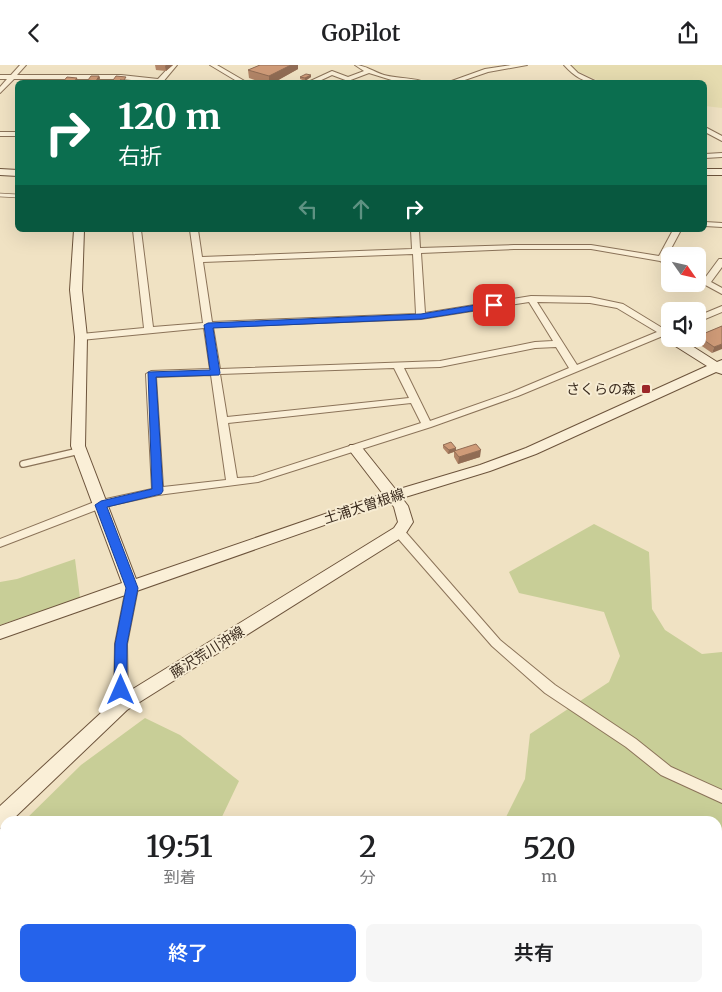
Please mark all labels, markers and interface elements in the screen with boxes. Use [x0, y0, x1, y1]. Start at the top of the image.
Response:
icon: back [20, 19, 48, 47]
text: GoPilot [322, 19, 400, 47]
icon: share [674, 19, 702, 47]
text: 120 m [118, 95, 221, 139]
icon: right [35, 100, 100, 165]
text: 右折 [118, 142, 162, 170]
icon: left [294, 195, 322, 223]
icon: ahead [347, 195, 375, 223]
icon: right [400, 195, 428, 223]
north arrow [661, 247, 706, 293]
map controls [661, 247, 706, 347]
pin [473, 284, 515, 326]
icon: arrive [480, 291, 508, 319]
button: sound [661, 302, 706, 347]
place label: さくらの森 [566, 380, 636, 398]
marker: さくらの森 [640, 383, 652, 395]
street label: 土浦大曽根線 [321, 484, 407, 528]
street label: 藤沢荒川沖線 [167, 622, 247, 682]
position arrow [94, 663, 146, 715]
text: 19:51 [146, 827, 213, 865]
text: 2 [359, 827, 377, 865]
text: 520 [523, 829, 576, 867]
text: m [541, 866, 557, 886]
text: 到着 [163, 867, 195, 887]
text: 分 [360, 867, 376, 887]
button: 終了 [20, 924, 356, 982]
button: 共有 [366, 924, 702, 982]

